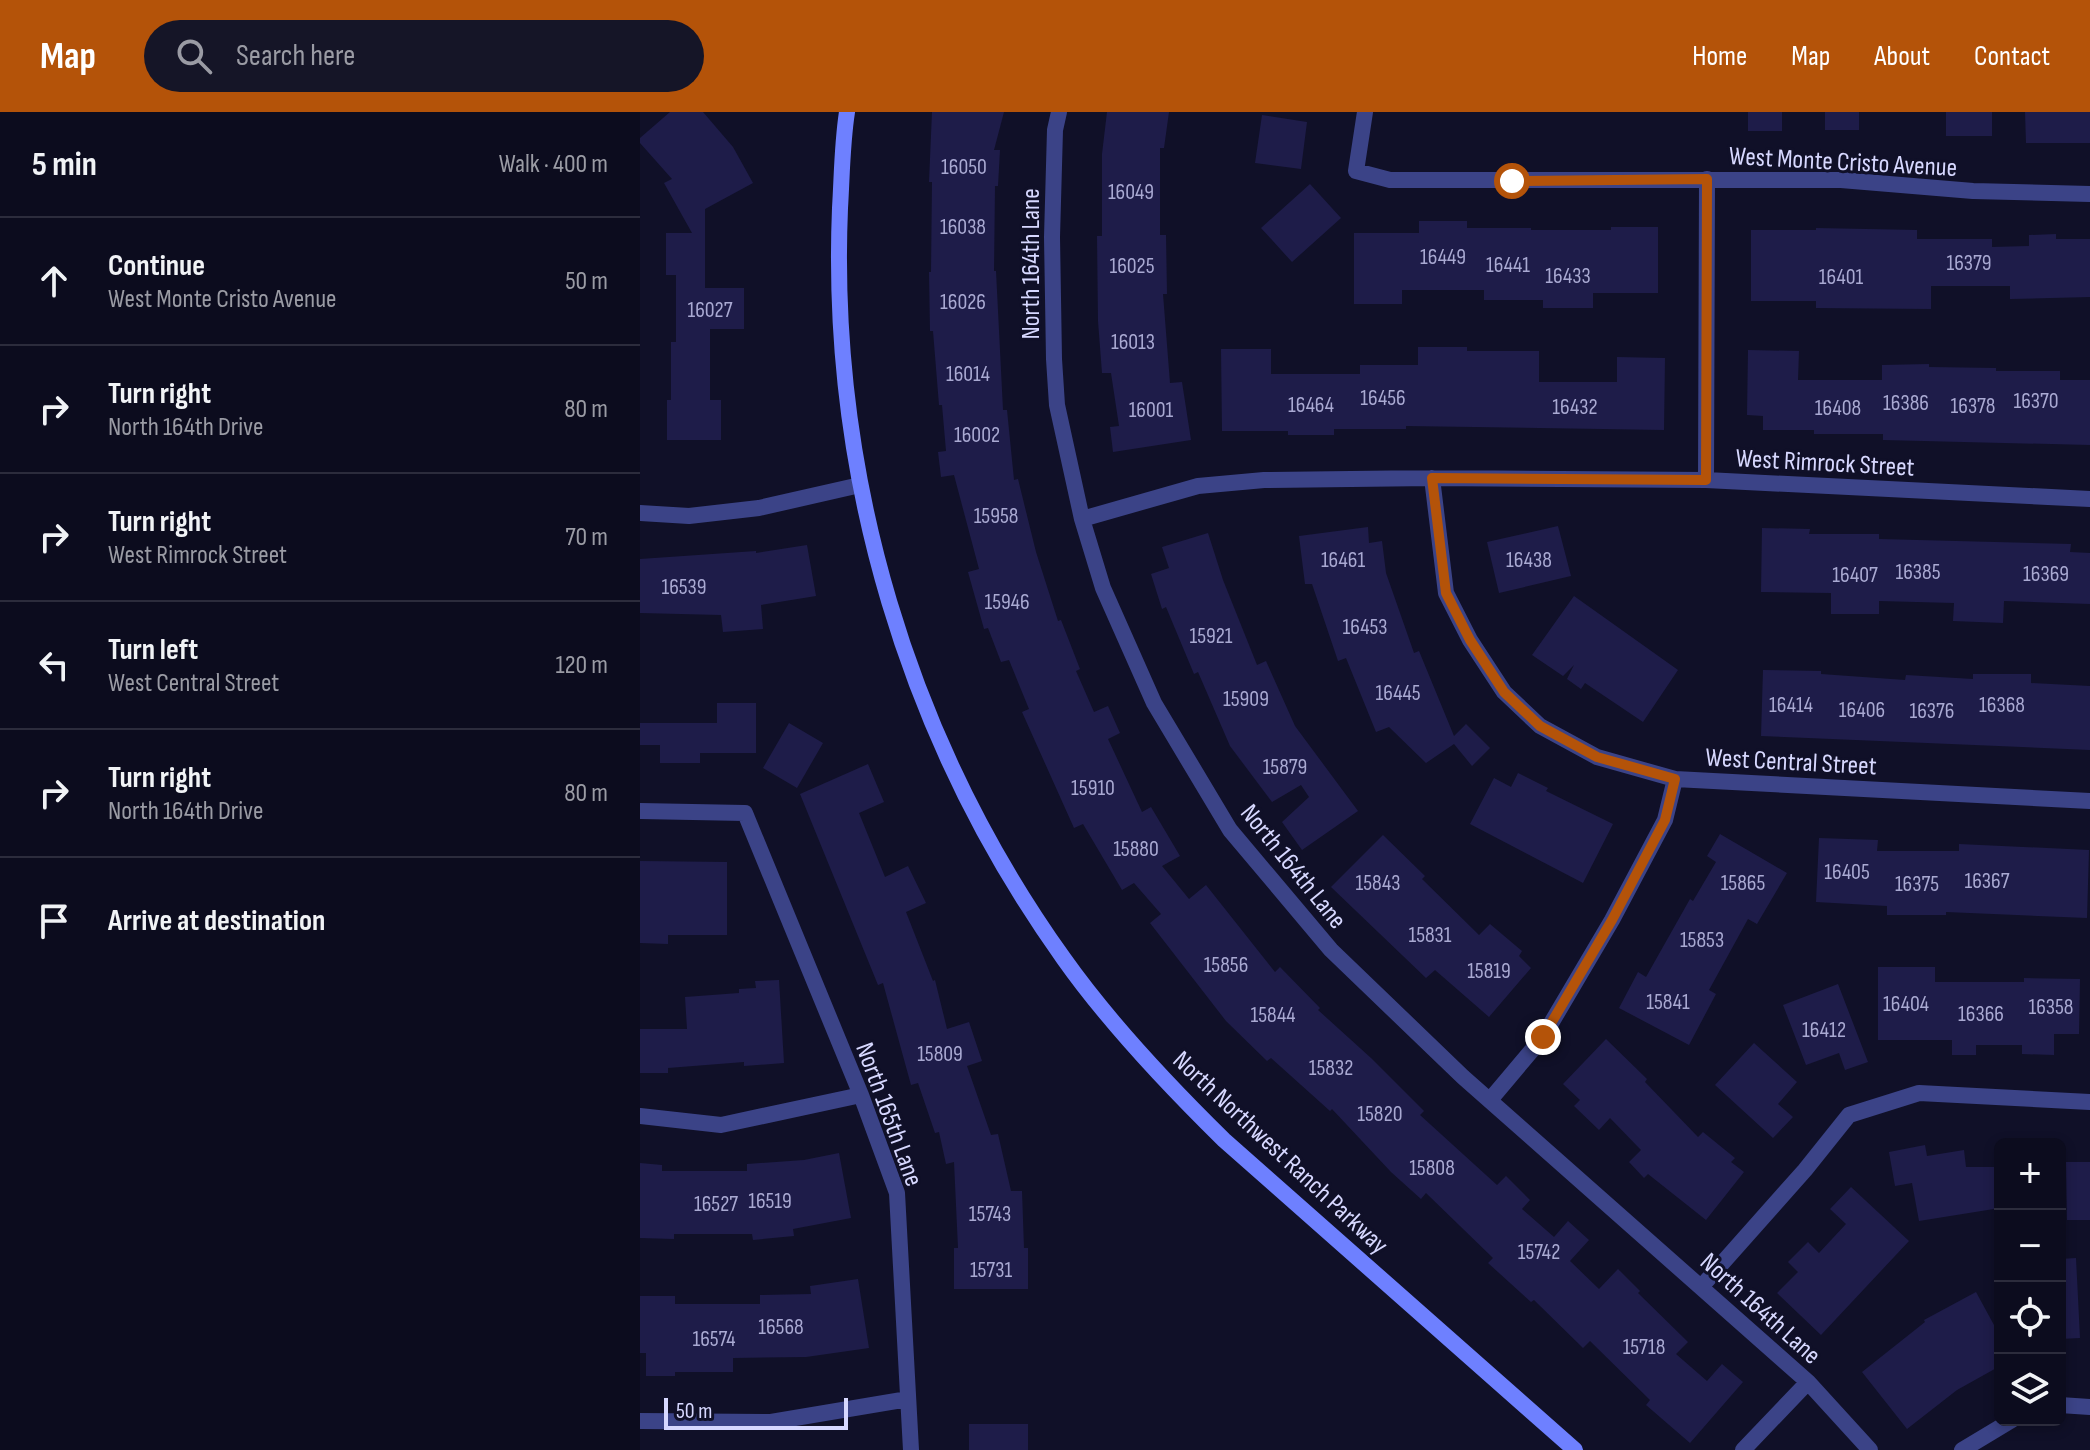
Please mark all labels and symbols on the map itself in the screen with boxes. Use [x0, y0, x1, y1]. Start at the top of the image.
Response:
street label: West Monte Cristo Avenue [1728, 141, 1958, 184]
house number: 16050 [941, 154, 987, 181]
route start [1494, 163, 1530, 199]
house number: 16049 [1108, 179, 1154, 206]
street label: North 164th Lane [1016, 188, 1047, 340]
house number: 16038 [940, 214, 986, 241]
house number: 16449 [1420, 244, 1466, 271]
house number: 16379 [1946, 250, 1992, 277]
house number: 16441 [1486, 252, 1530, 279]
house number: 16025 [1109, 253, 1155, 280]
house number: 16433 [1545, 263, 1591, 290]
house number: 16401 [1819, 264, 1864, 291]
house number: 16026 [940, 289, 986, 316]
house number: 16027 [687, 297, 733, 324]
house number: 16013 [1111, 329, 1155, 356]
house number: 16014 [946, 361, 990, 388]
house number: 16456 [1360, 385, 1406, 412]
house number: 16370 [2013, 388, 2059, 415]
house number: 16386 [1883, 390, 1929, 417]
house number: 16464 [1288, 392, 1334, 419]
house number: 16378 [1951, 393, 1995, 420]
house number: 16432 [1552, 394, 1598, 421]
house number: 16408 [1815, 395, 1861, 422]
house number: 16001 [1129, 397, 1174, 424]
house number: 16002 [954, 422, 1000, 449]
street label: West Rimrock Street [1735, 443, 1915, 484]
house number: 15958 [974, 503, 1018, 530]
house number: 16461 [1321, 547, 1365, 574]
house number: 16438 [1506, 547, 1552, 574]
house number: 16385 [1895, 559, 1941, 586]
house number: 16369 [2023, 561, 2069, 588]
house number: 16407 [1832, 562, 1878, 589]
house number: 16539 [661, 574, 707, 601]
house number: 15946 [984, 589, 1030, 616]
house number: 16453 [1342, 614, 1388, 641]
house number: 15921 [1189, 623, 1233, 650]
house number: 16445 [1375, 680, 1421, 707]
house number: 15909 [1223, 686, 1269, 713]
house number: 16414 [1769, 692, 1813, 719]
house number: 16368 [1979, 692, 2025, 719]
house number: 16406 [1839, 697, 1885, 724]
house number: 16376 [1910, 698, 1954, 725]
street label: West Central Street [1705, 743, 1877, 782]
house number: 15879 [1263, 754, 1307, 781]
house number: 15910 [1071, 775, 1115, 802]
street label: North 164th Lane [1233, 798, 1352, 935]
house number: 15880 [1113, 836, 1159, 863]
house number: 16405 [1824, 859, 1870, 886]
house number: 16367 [1965, 868, 2010, 895]
house number: 15843 [1355, 870, 1401, 897]
house number: 15865 [1721, 870, 1765, 897]
house number: 16375 [1895, 871, 1939, 898]
house number: 15831 [1408, 922, 1452, 949]
house number: 15853 [1680, 927, 1724, 954]
house number: 15856 [1204, 952, 1248, 979]
house number: 15819 [1467, 958, 1511, 985]
house number: 15841 [1646, 989, 1690, 1016]
house number: 16404 [1883, 991, 1929, 1018]
house number: 16358 [2028, 994, 2074, 1021]
house number: 16366 [1958, 1001, 2004, 1028]
house number: 15844 [1250, 1002, 1296, 1029]
house number: 16412 [1802, 1017, 1846, 1044]
route end [1525, 1019, 1561, 1055]
street label: North 165th Lane [848, 1039, 929, 1190]
house number: 15809 [917, 1041, 963, 1068]
street label: North Northwest Ranch Parkway [1166, 1045, 1394, 1261]
house number: 15832 [1309, 1055, 1353, 1082]
house number: 15820 [1357, 1101, 1403, 1128]
house number: 15808 [1409, 1155, 1455, 1182]
house number: 16519 [748, 1188, 792, 1215]
house number: 16527 [694, 1191, 738, 1218]
house number: 15743 [969, 1201, 1011, 1228]
house number: 15742 [1518, 1239, 1560, 1266]
street label: North 164th Lane [1693, 1247, 1827, 1371]
house number: 15731 [970, 1257, 1012, 1284]
house number: 16568 [758, 1314, 804, 1341]
house number: 16574 [693, 1326, 735, 1353]
house number: 15718 [1623, 1334, 1665, 1361]
scale bar [664, 1394, 848, 1430]

